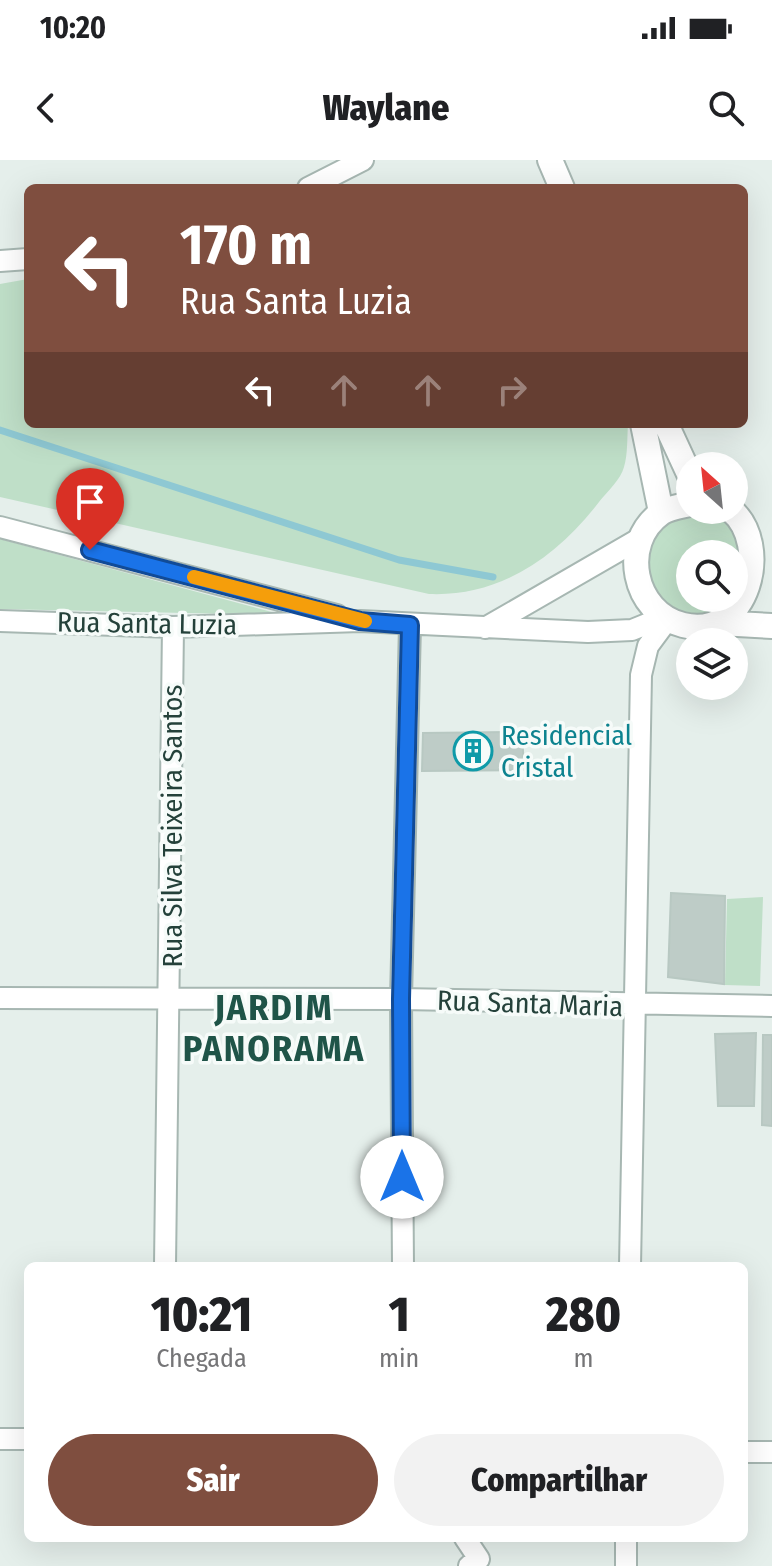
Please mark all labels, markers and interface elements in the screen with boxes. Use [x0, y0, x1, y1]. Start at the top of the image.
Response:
text: 10:20 [40, 10, 106, 46]
icon: back [24, 86, 68, 130]
text: Waylane [323, 86, 449, 130]
icon: search [704, 86, 748, 130]
text: 170 m [180, 212, 312, 279]
icon: left [48, 216, 152, 320]
text: Rua Santa Luzia [180, 280, 412, 324]
icon: left [238, 368, 282, 412]
icon: ahead [322, 368, 366, 412]
icon: ahead [406, 368, 450, 412]
icon: right [490, 368, 534, 412]
north arrow [676, 452, 748, 524]
map controls [676, 452, 748, 700]
pin [56, 468, 124, 550]
icon: arrive [68, 480, 112, 524]
button: search [676, 540, 748, 612]
street label: Rua Santa Luzia [57, 605, 237, 642]
button: layers [676, 628, 748, 700]
street label: Rua Silva Teixeira Santos [156, 685, 189, 967]
place label: Residencial Cristal [501, 719, 632, 784]
building icon: Residencial Cristal [452, 730, 494, 772]
street label: Rua Santa Maria [436, 984, 624, 1023]
district label: JARDIM PANORAMA [183, 986, 365, 1071]
position arrow [360, 1135, 444, 1219]
text: 10:21 [151, 1286, 252, 1344]
text: 1 [389, 1286, 409, 1344]
text: 280 [546, 1286, 621, 1344]
text: Chegada [156, 1343, 247, 1374]
text: min [379, 1343, 419, 1374]
text: m [574, 1343, 594, 1374]
button: Sair [48, 1434, 378, 1526]
button: Compartilhar [394, 1434, 724, 1526]

